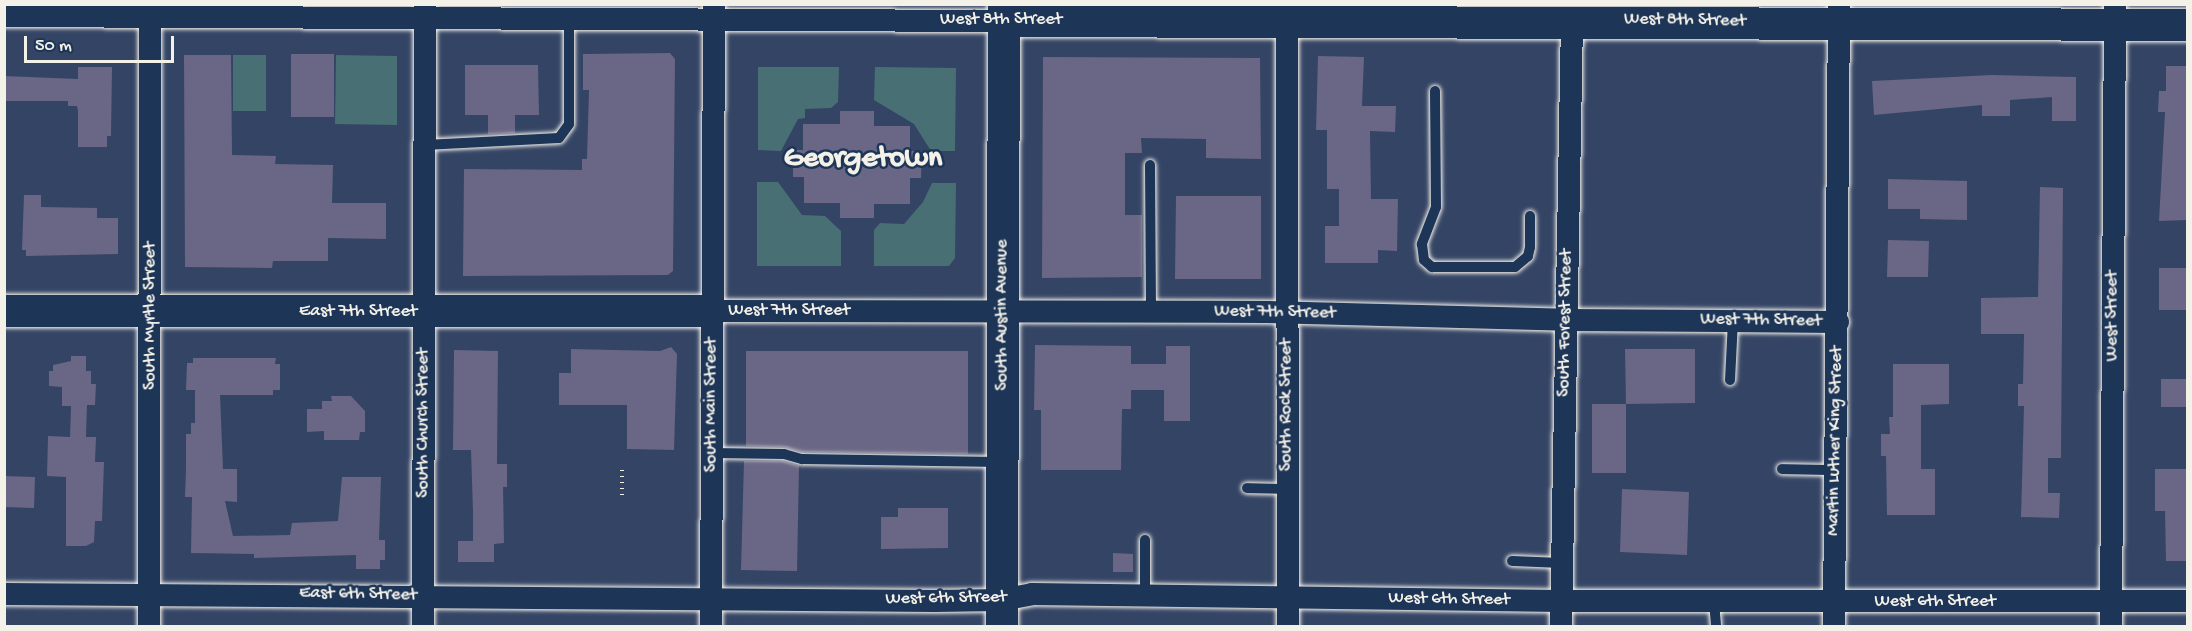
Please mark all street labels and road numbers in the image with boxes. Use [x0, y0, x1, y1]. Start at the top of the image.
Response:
street label: West 8th Street [940, 9, 1062, 31]
street label: West 8th Street [1624, 9, 1746, 33]
street label: South Austin Avenue [992, 239, 1014, 391]
street label: South Myrtle Street [140, 242, 162, 390]
street label: South Forest Street [1554, 249, 1578, 397]
street label: West Street [2102, 271, 2124, 361]
street label: West 7th Street [728, 300, 850, 322]
street label: East 7th Street [299, 301, 417, 323]
street label: West 7th Street [1214, 301, 1336, 325]
street label: West 7th Street [1700, 309, 1822, 333]
street label: South Main Street [701, 338, 723, 472]
street label: South Rock Street [1276, 339, 1298, 471]
street label: Martin Luther King Street [1824, 346, 1848, 536]
street label: South Church Street [413, 348, 435, 498]
street label: East 6th Street [299, 583, 417, 607]
street label: West 6th Street [885, 587, 1007, 611]
street label: West 6th Street [1388, 588, 1510, 612]
street label: West 6th Street [1874, 591, 1996, 613]

